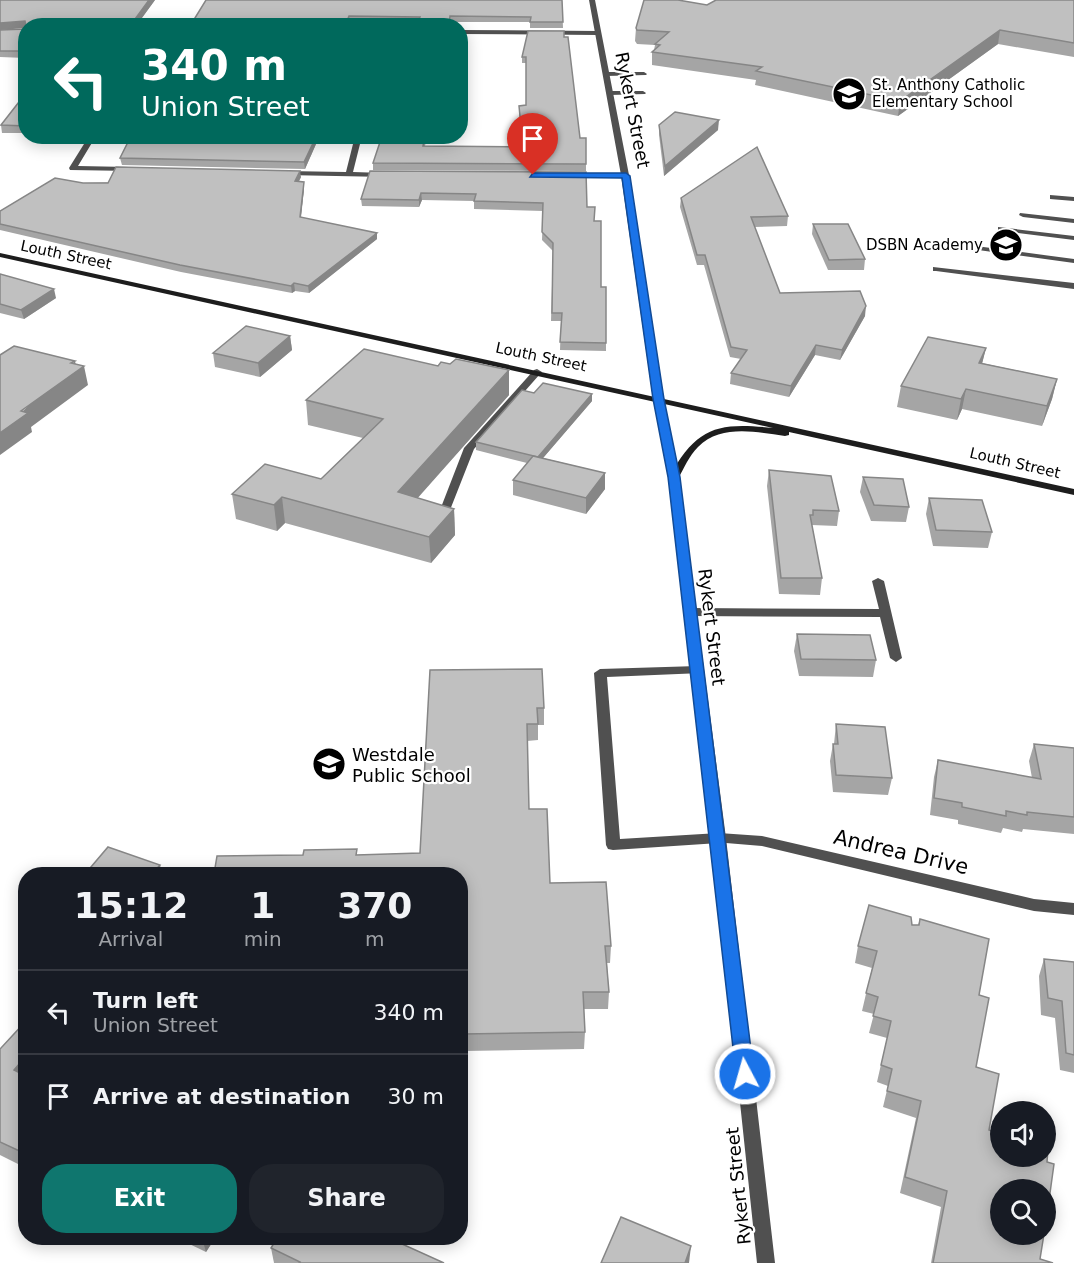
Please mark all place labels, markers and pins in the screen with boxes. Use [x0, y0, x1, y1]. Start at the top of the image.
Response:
school or university icon: St. Anthony Catholic Elementary School [831, 76, 867, 112]
place label: St. Anthony Catholic Elementary School [872, 76, 1025, 111]
pin [507, 113, 558, 175]
school or university icon: DSBN Academy [988, 227, 1024, 263]
place label: DSBN Academy [866, 236, 983, 254]
place label: Westdale Public School [352, 744, 471, 786]
school or university icon: Westdale Public School [311, 746, 347, 782]

